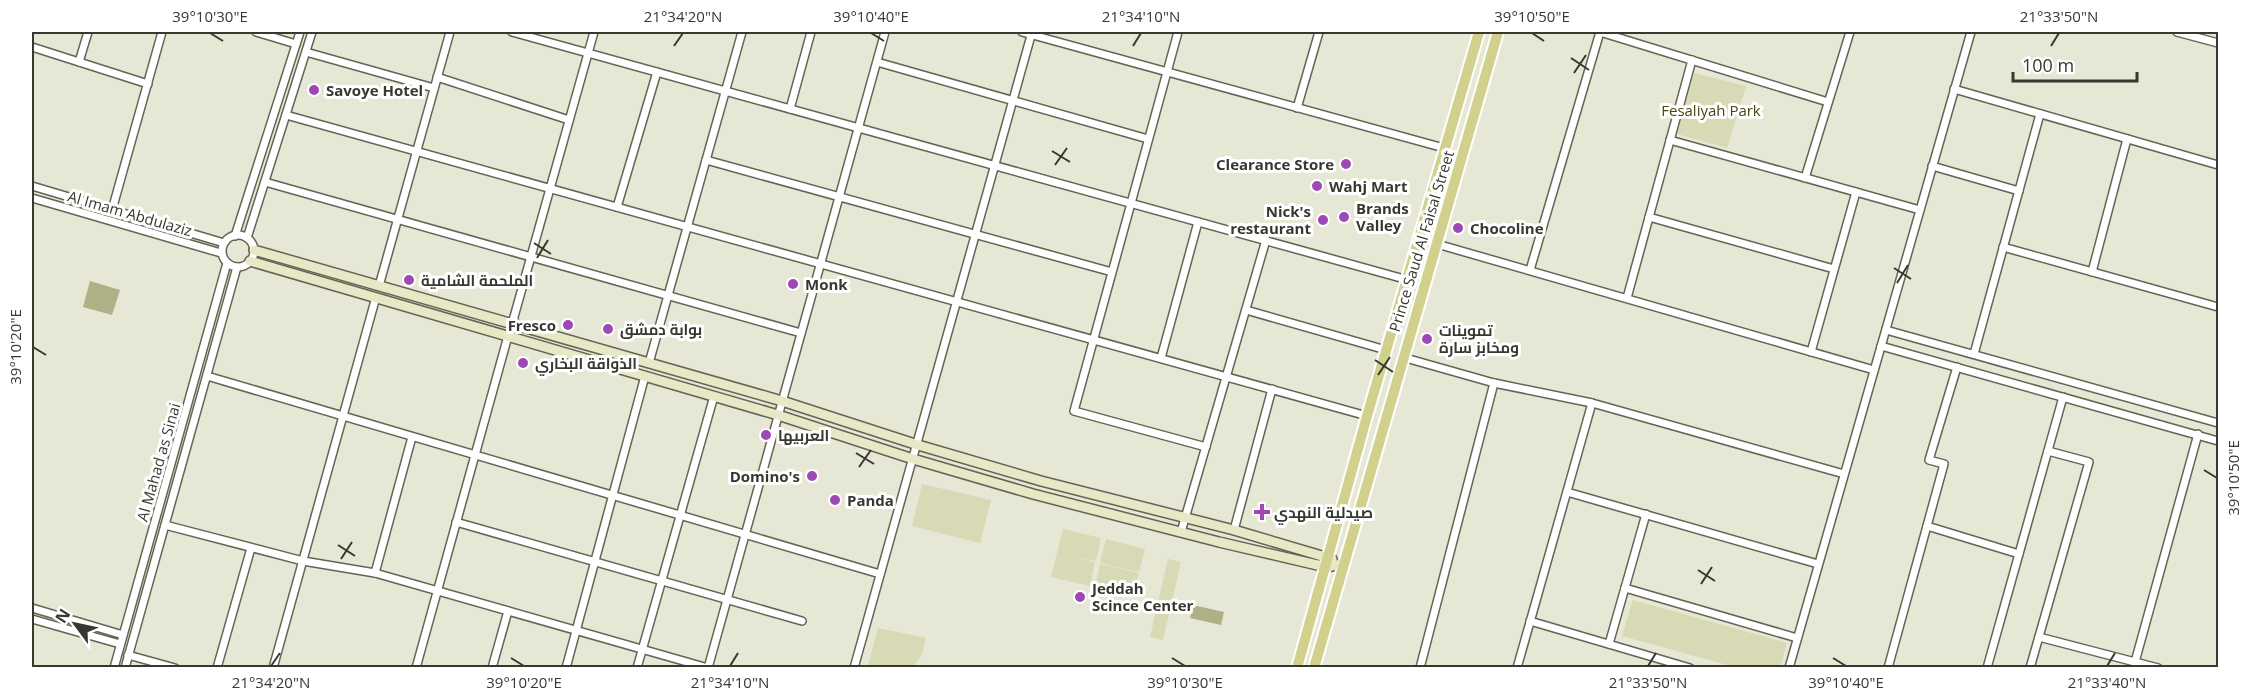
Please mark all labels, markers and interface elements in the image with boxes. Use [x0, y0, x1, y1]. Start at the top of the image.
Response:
text: 39°10'30"E [172, 6, 248, 26]
text: 21°34'20"N [644, 6, 722, 26]
text: 39°10'40"E [833, 6, 909, 26]
text: 21°34'10"N [1102, 6, 1180, 26]
text: 39°10'50"E [1494, 6, 1570, 26]
text: 21°33'50"N [2020, 6, 2098, 26]
scale bar [2013, 45, 2138, 83]
text: 100 m [2022, 53, 2074, 77]
place label: Savoye Hotel [326, 80, 423, 100]
marker: Savoye Hotel [307, 83, 321, 97]
park label: Fesaliyah Park [1661, 100, 1761, 120]
street label: Prince Saud Al Faisal Street [1384, 148, 1458, 334]
place label: Clearance Store [1216, 154, 1334, 174]
marker: Clearance Store [1339, 157, 1353, 171]
place label: Wahj Mart [1329, 176, 1408, 196]
marker: Wahj Mart [1310, 179, 1324, 193]
street label: Al Imam Abdulaziz [66, 186, 194, 240]
place label: Brands Valley [1356, 198, 1409, 235]
place label: Nick's restaurant [1230, 201, 1311, 238]
marker: Brands Valley [1337, 210, 1351, 224]
marker: Nick's restaurant [1316, 213, 1330, 227]
place label: Chocoline [1470, 218, 1544, 238]
marker: Chocoline [1451, 221, 1465, 235]
place label: الملحمة الشامية [421, 270, 533, 290]
marker: الملحمة الشامية [402, 273, 416, 287]
place label: Monk [805, 274, 848, 294]
marker: Monk [786, 277, 800, 291]
text: 39°10'20"E [5, 309, 25, 385]
place label: Fresco [508, 315, 556, 335]
marker: Fresco [561, 318, 575, 332]
place label: بوابة دمشق [620, 319, 702, 339]
place label: تموينات ومخابز سارة [1439, 320, 1519, 357]
marker: بوابة دمشق [601, 322, 615, 336]
marker: تموينات ومخابز سارة [1420, 332, 1434, 346]
place label: الذواقة البخاري [535, 353, 637, 376]
marker: الذواقة البخاري [516, 356, 530, 370]
street label: Al Mahad as Sinai [132, 400, 184, 524]
place label: العربيها [778, 425, 829, 445]
marker: العربيها [759, 428, 773, 442]
text: 39°10'50"E [2223, 440, 2243, 516]
place label: Domino's [730, 466, 800, 486]
marker: Domino's [805, 469, 819, 483]
place label: Panda [847, 490, 894, 510]
marker: Panda [828, 493, 842, 507]
place label: صيدلية النهدي [1274, 502, 1373, 525]
marker: صيدلية النهدي [1255, 505, 1269, 519]
place label: Jeddah Scince Center [1090, 578, 1194, 615]
marker: Jeddah Scince Center [1073, 590, 1087, 604]
north arrow [45, 594, 105, 654]
text: N [50, 604, 75, 627]
text: 21°34'20"N [232, 672, 310, 692]
text: 39°10'20"E [486, 672, 562, 692]
text: 21°34'10"N [691, 672, 769, 692]
text: 39°10'30"E [1147, 672, 1223, 692]
text: 21°33'50"N [1609, 672, 1687, 692]
text: 39°10'40"E [1808, 672, 1884, 692]
text: 21°33'40"N [2068, 672, 2146, 692]

